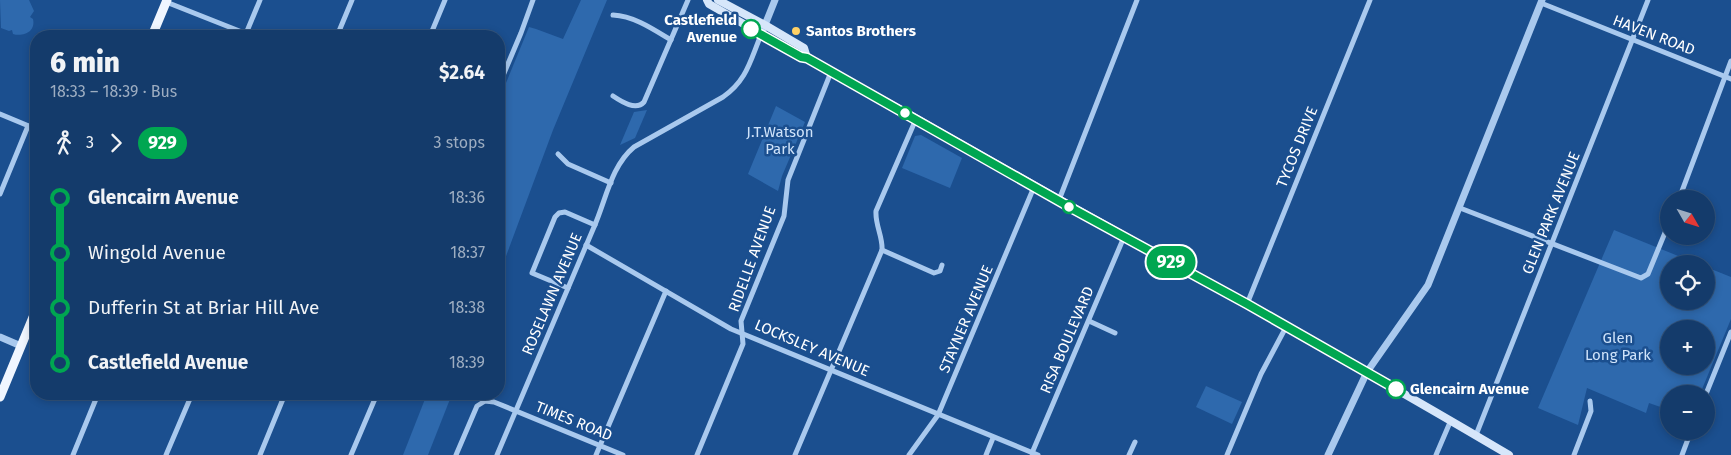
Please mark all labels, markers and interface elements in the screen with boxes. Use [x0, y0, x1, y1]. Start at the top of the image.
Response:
place label: Castlefield Avenue [664, 11, 737, 46]
street label: HAVEN ROAD [1610, 11, 1698, 59]
marker: Castlefield Avenue [741, 19, 761, 39]
place label: Santos Brothers [806, 22, 916, 40]
marker: Santos Brothers [790, 25, 802, 37]
text: 6 min [50, 46, 120, 79]
text: $2.64 [439, 61, 485, 84]
text: 18:33 – 18:39 · Bus [50, 82, 177, 101]
street label: TYCOS DRIVE [1273, 104, 1321, 190]
unlabelled marker [898, 106, 912, 120]
park label: J.T.Watson Park [746, 123, 814, 158]
icon: walk [50, 129, 78, 157]
icon: forward [102, 129, 130, 157]
text: 929 [148, 132, 177, 154]
text: 3 [86, 133, 94, 152]
text: 3 stops [433, 133, 485, 152]
street label: GLEN PARK AVENUE [1518, 149, 1584, 277]
text: Glencairn Avenue [88, 186, 239, 209]
text: 18:36 [449, 188, 485, 207]
north arrow [1660, 190, 1715, 245]
map controls [1660, 190, 1715, 440]
unlabelled marker [1062, 200, 1076, 214]
street label: RIDELLE AVENUE [725, 204, 779, 314]
street label: ROSELAWN AVENUE [518, 230, 586, 358]
text: Wingold Avenue [88, 241, 226, 264]
text: 18:37 [450, 243, 485, 262]
line badge: 929 [1142, 246, 1200, 278]
text: 929 [1157, 251, 1185, 273]
button: locate [1660, 255, 1715, 310]
street label: STAYNER AVENUE [935, 262, 997, 376]
street label: RISA BOULEVARD [1036, 284, 1098, 396]
text: Dufferin St at Briar Hill Ave [88, 296, 319, 319]
text: 18:38 [448, 298, 485, 317]
street label: LOCKSLEY AVENUE [752, 316, 872, 380]
button: + [1660, 320, 1715, 375]
park label: Glen Long Park [1585, 329, 1651, 364]
text: Castlefield Avenue [88, 351, 248, 374]
text: 18:39 [449, 353, 485, 372]
marker: Glencairn Avenue [1386, 379, 1406, 399]
place label: Glencairn Avenue [1410, 380, 1529, 398]
button: − [1660, 385, 1715, 440]
street label: TIMES ROAD [533, 397, 615, 445]

